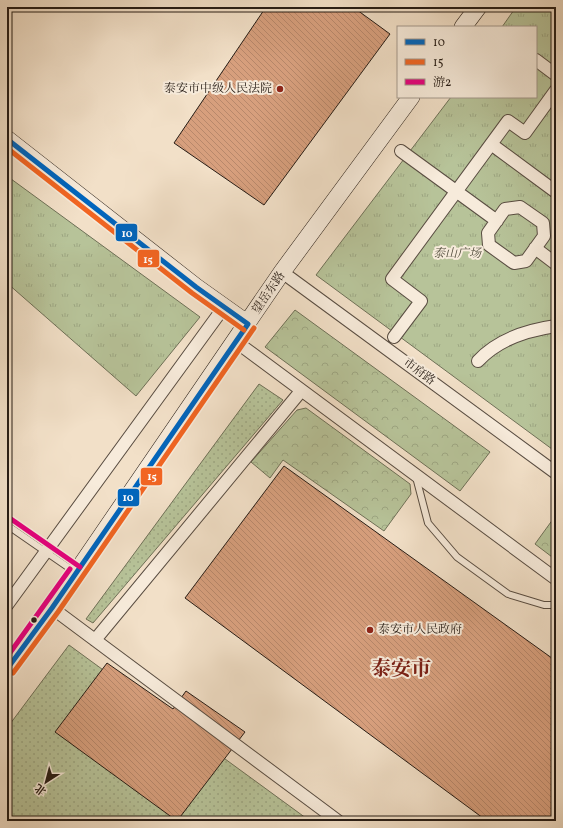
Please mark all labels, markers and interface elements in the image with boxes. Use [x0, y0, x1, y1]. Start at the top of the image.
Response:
legend [397, 26, 537, 98]
text: 10 [433, 35, 445, 51]
text: 15 [433, 55, 444, 71]
text: 游2 [433, 75, 451, 91]
place label: 泰安市中级人民法院 [164, 81, 272, 97]
marker: 泰安市中级人民法院 [275, 84, 285, 94]
line badge: 10 [115, 223, 138, 242]
text: 10 [121, 227, 133, 242]
park label: 泰山广场 [433, 246, 482, 262]
line badge: 15 [137, 249, 160, 268]
text: 15 [143, 253, 153, 268]
street label: 望岳东路 [249, 269, 289, 317]
street label: 市府路 [400, 355, 438, 389]
line badge: 15 [140, 467, 163, 486]
text: 15 [147, 470, 157, 485]
line badge: 10 [117, 488, 140, 507]
text: 10 [122, 491, 134, 506]
unlabelled marker [29, 615, 39, 625]
place label: 泰安市人民政府 [378, 622, 462, 638]
marker: 泰安市人民政府 [365, 625, 375, 635]
district label: 泰安市 [371, 656, 431, 684]
north arrow [26, 762, 66, 802]
text: 北 [32, 780, 50, 798]

